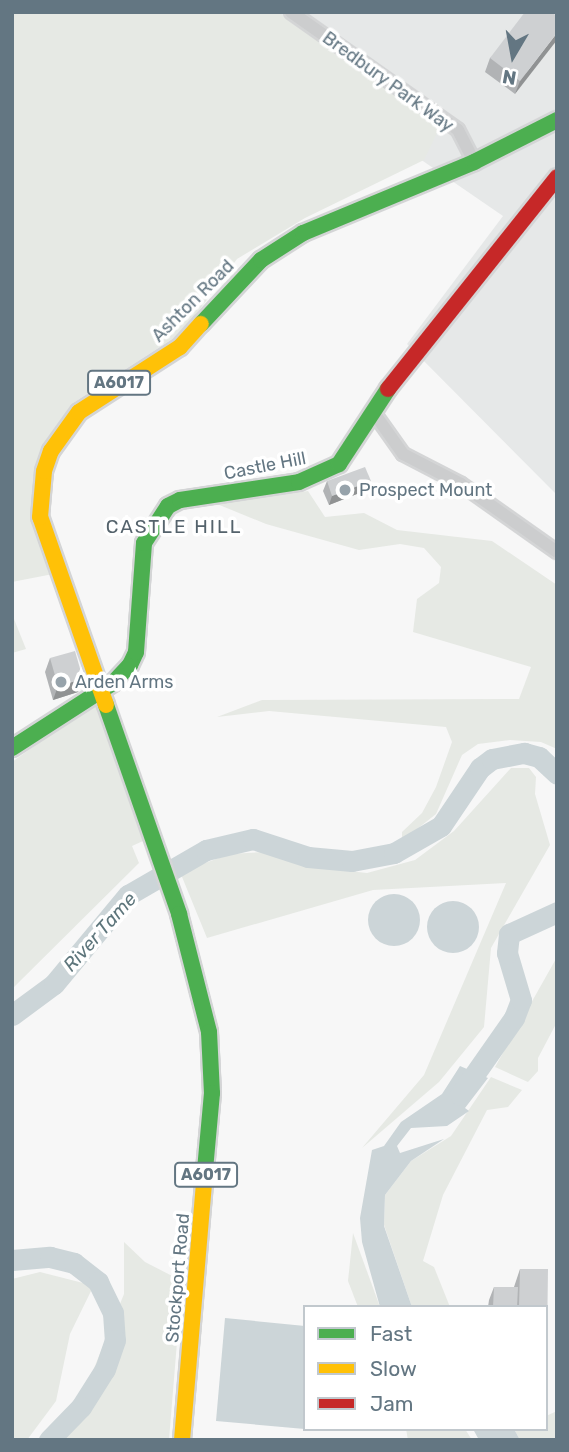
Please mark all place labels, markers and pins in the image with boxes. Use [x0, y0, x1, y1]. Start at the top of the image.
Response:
place label: Prospect Mount [359, 479, 492, 501]
marker: Prospect Mount [337, 482, 353, 498]
place label: Arden Arms [75, 671, 174, 693]
marker: Arden Arms [53, 674, 69, 690]

